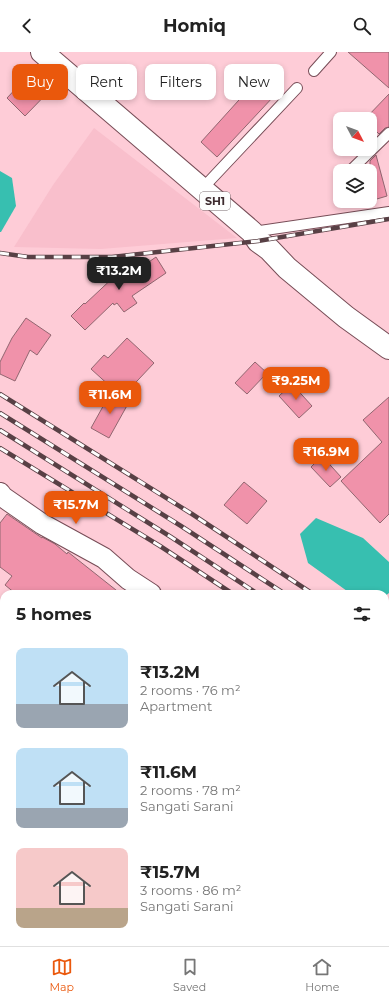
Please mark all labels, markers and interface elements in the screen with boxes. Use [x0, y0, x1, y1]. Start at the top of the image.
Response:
icon: back [16, 15, 38, 37]
text: Homiq [163, 15, 226, 37]
icon: search [351, 15, 373, 37]
chip: Buy [12, 64, 68, 100]
chip: Rent [76, 64, 137, 100]
chip: Filters [145, 64, 216, 100]
chip: New [224, 64, 284, 100]
north arrow [333, 112, 377, 156]
map controls [333, 112, 377, 208]
button: layers [333, 164, 377, 208]
road number: SH1 [200, 192, 230, 210]
pin: ₹13.2M [86, 257, 152, 291]
text: ₹13.2M [96, 262, 142, 278]
pin: ₹9.25M [263, 367, 329, 401]
text: ₹9.25M [272, 372, 320, 388]
pin: ₹11.6M [77, 381, 143, 415]
text: ₹11.6M [88, 386, 132, 402]
pin: ₹16.9M [293, 438, 359, 472]
text: ₹16.9M [302, 443, 350, 459]
pin: ₹15.7M [43, 491, 109, 525]
text: ₹15.7M [53, 496, 99, 512]
icon: filters [351, 603, 373, 625]
text: 5 homes [16, 604, 92, 624]
text: ₹13.2M [140, 662, 200, 682]
icon: home [48, 664, 96, 712]
text: 2 rooms · 76 m² [140, 682, 240, 698]
text: Apartment [140, 698, 212, 714]
text: ₹11.6M [140, 762, 197, 782]
icon: home [48, 764, 96, 812]
text: 2 rooms · 78 m² [140, 782, 241, 798]
text: Sangati Sarani [140, 798, 234, 814]
text: ₹15.7M [140, 862, 200, 882]
icon: home [48, 864, 96, 912]
text: 3 rooms · 86 m² [140, 882, 241, 898]
text: Sangati Sarani [140, 898, 234, 914]
tab: Map [50, 956, 74, 994]
tab: Saved [173, 956, 206, 994]
tab: Home [305, 956, 339, 994]

